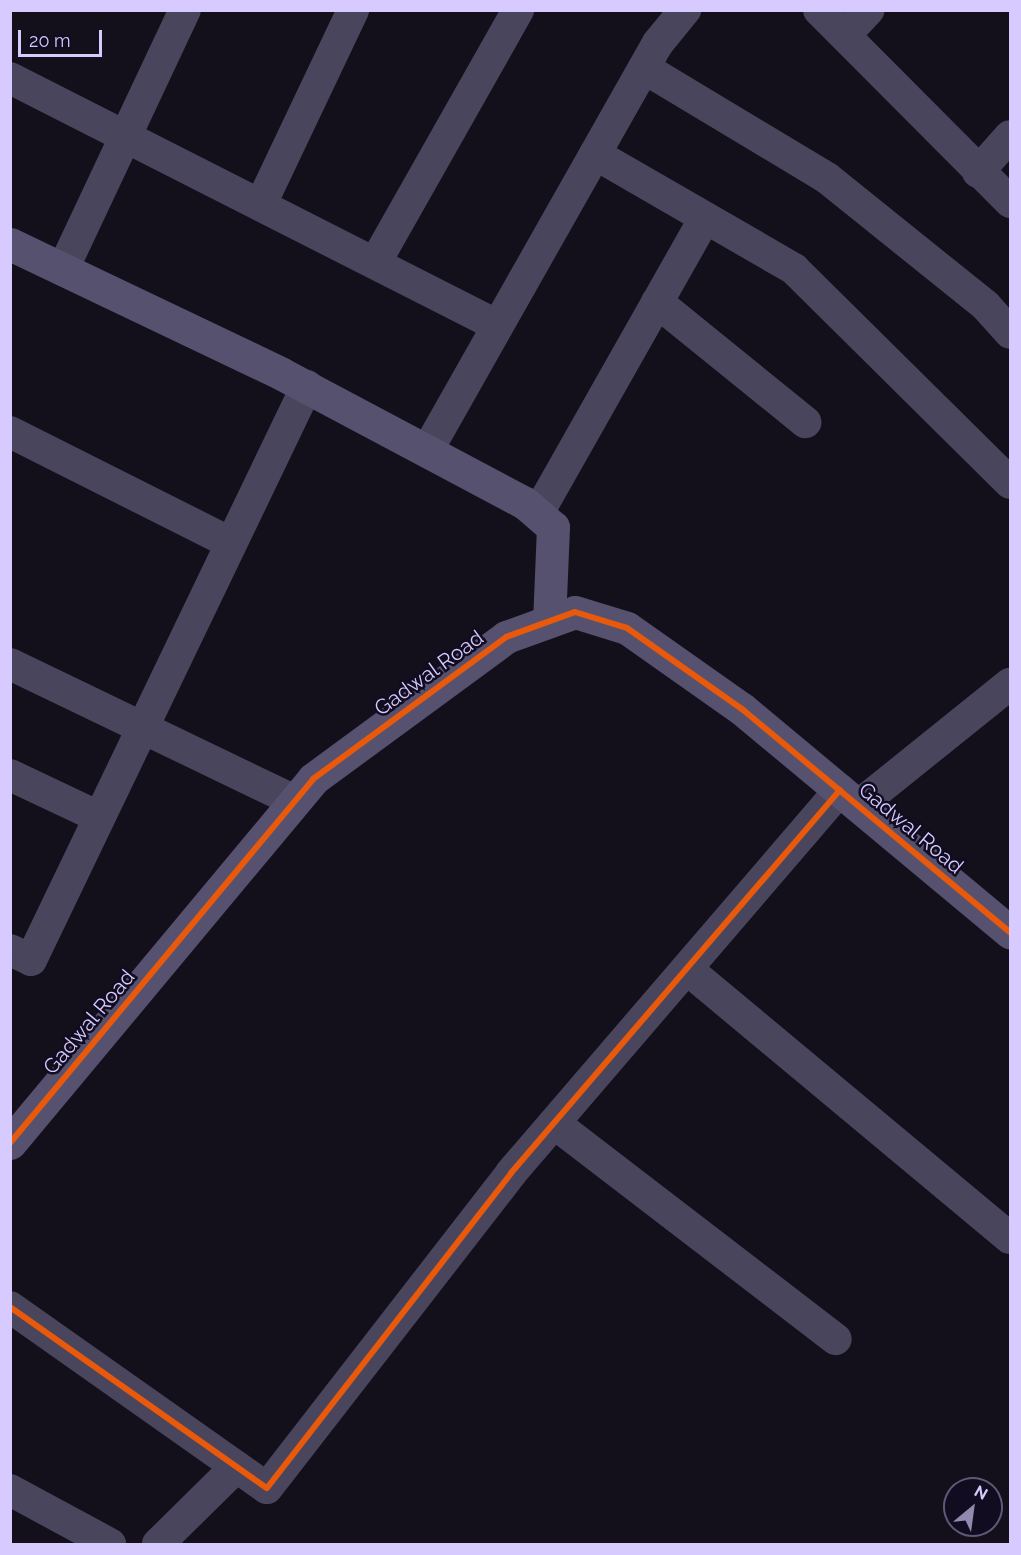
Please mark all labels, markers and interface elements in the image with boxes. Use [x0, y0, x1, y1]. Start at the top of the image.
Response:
scale bar [21, 18, 105, 56]
text: 20 m [29, 30, 71, 51]
street label: Gadwal Road [369, 625, 489, 721]
street label: Gadwal Road [853, 777, 969, 879]
street label: Gadwal Road [38, 964, 140, 1080]
north arrow [943, 1477, 1003, 1537]
text: N [971, 1481, 991, 1504]

